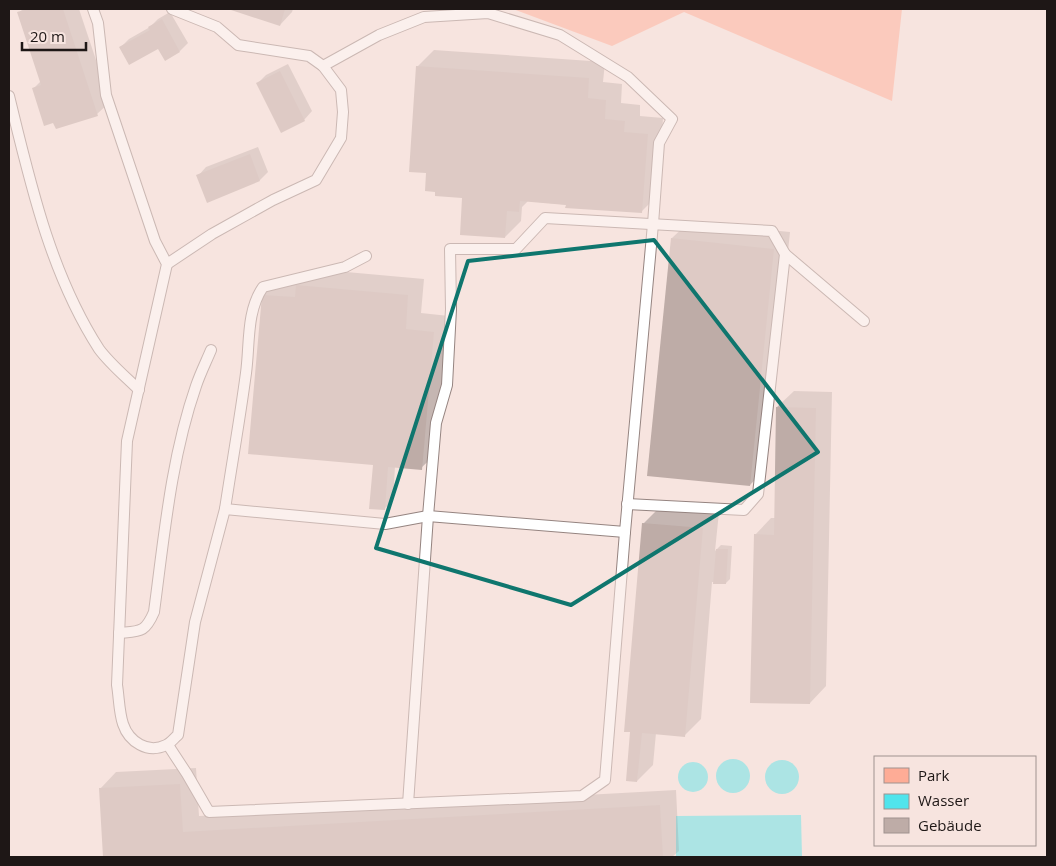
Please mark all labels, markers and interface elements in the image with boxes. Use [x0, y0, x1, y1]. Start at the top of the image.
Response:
scale bar [22, 20, 86, 52]
text: 20 m [30, 26, 65, 46]
legend [874, 756, 1036, 846]
text: Park [918, 765, 949, 785]
text: Wasser [918, 790, 969, 810]
text: Gebäude [918, 815, 982, 835]

